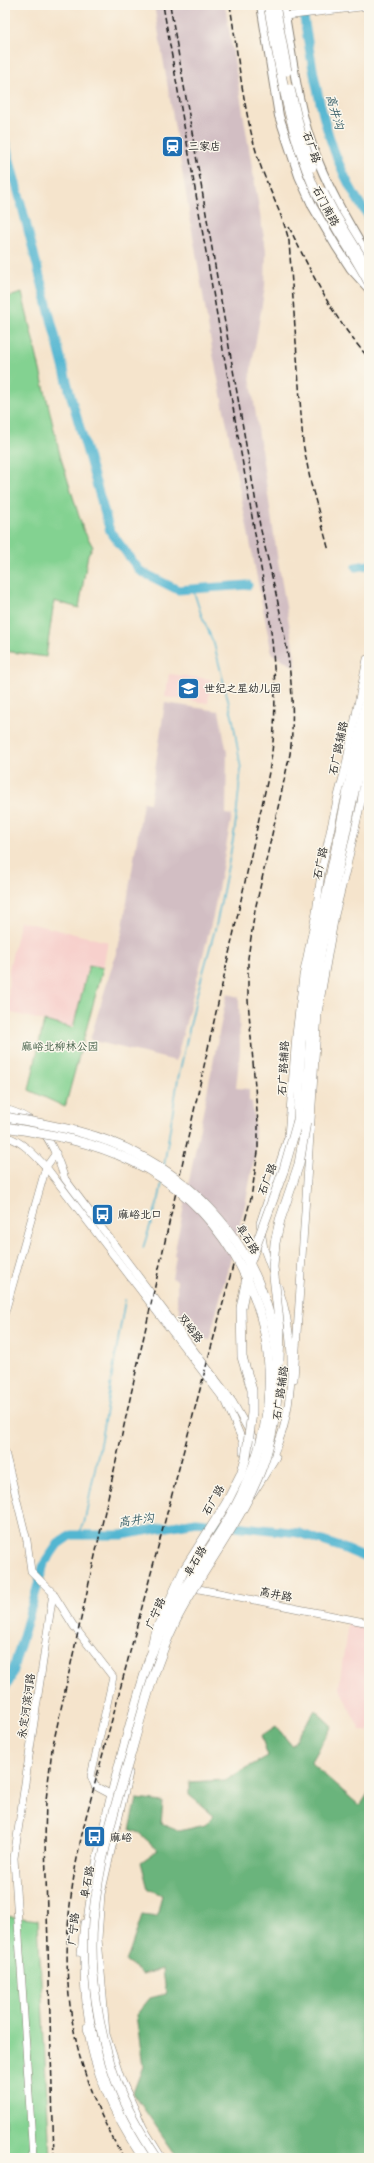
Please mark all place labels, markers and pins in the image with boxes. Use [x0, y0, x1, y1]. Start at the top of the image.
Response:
station icon: 三家店 [159, 133, 185, 159]
place label: 三家店 [188, 139, 221, 153]
school or university icon: 世纪之星幼儿园 [175, 675, 201, 701]
place label: 世纪之星幼儿园 [204, 681, 281, 695]
bus stop icon: 麻峪北口 [89, 1201, 115, 1227]
place label: 麻峪北口 [118, 1207, 162, 1221]
bus stop icon: 麻峪 [82, 1824, 108, 1850]
place label: 麻峪 [110, 1830, 132, 1844]

